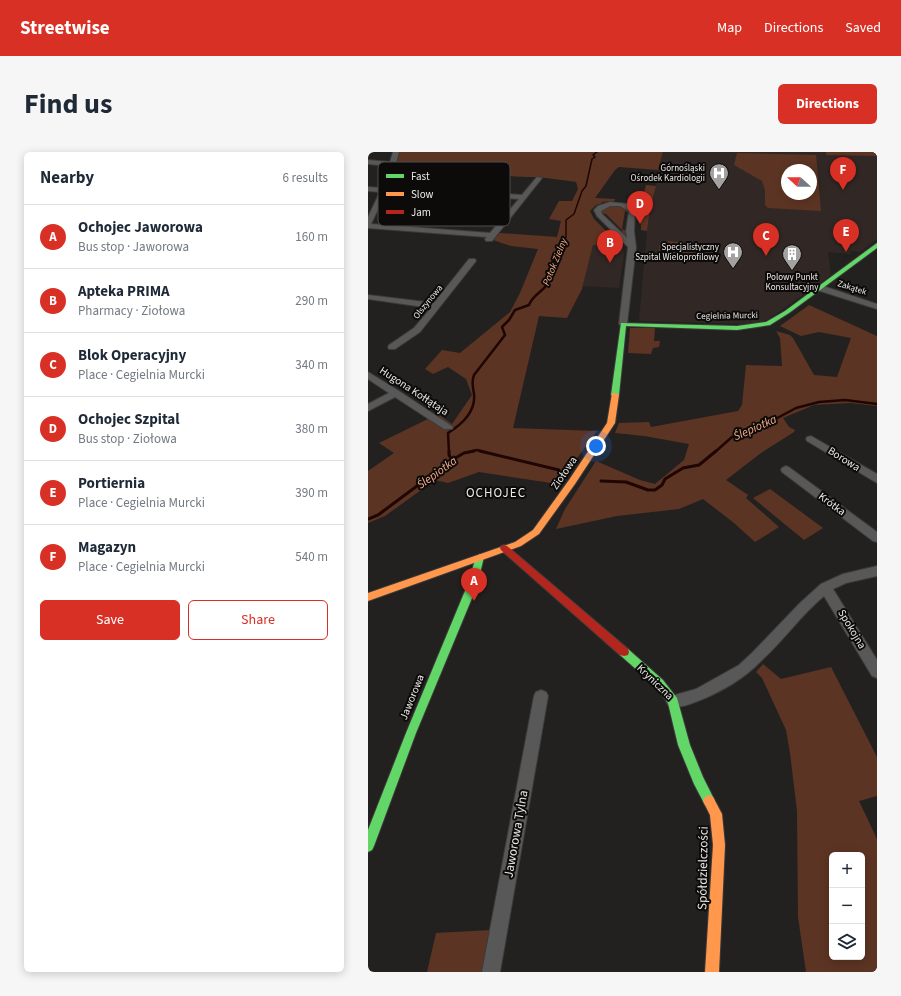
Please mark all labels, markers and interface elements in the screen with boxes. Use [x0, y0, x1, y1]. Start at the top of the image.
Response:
text: Streetwise [20, 15, 110, 42]
text: Map [717, 18, 742, 38]
text: Directions [764, 18, 823, 38]
text: Saved [845, 18, 881, 38]
text: Find us [24, 84, 112, 124]
button: Directions [778, 84, 877, 124]
pin: F [830, 157, 856, 190]
legend [378, 162, 510, 226]
place label: Górnośląski Ośrodek Kardiologii [631, 162, 705, 185]
hospital icon: Górnośląski Ośrodek Kardiologii [708, 162, 730, 190]
north arrow [781, 164, 817, 200]
text: Nearby [40, 166, 94, 190]
text: 6 results [283, 169, 328, 187]
text: Fast [411, 169, 430, 184]
text: Slow [411, 187, 434, 202]
pin: D [627, 191, 653, 224]
text: Jam [411, 205, 431, 220]
text: Ochojec Jaworowa [78, 217, 203, 238]
pin: E [833, 219, 859, 252]
pin: C [753, 223, 779, 256]
text: A [49, 228, 57, 246]
text: 160 m [295, 228, 328, 246]
pin: B [597, 230, 623, 263]
water label: Potok Zielny [539, 236, 571, 288]
text: Bus stop · Jaworowa [78, 238, 189, 256]
place label: Specjalistyczny Szpital Wieloprofilowy [635, 241, 720, 264]
hospital icon: Specjalistyczny Szpital Wieloprofilowy [722, 241, 744, 269]
building icon: Polowy Punkt Konsultacyjny [781, 243, 803, 271]
place label: Polowy Punkt Konsultacyjny [766, 271, 819, 294]
street label: Zakątek [836, 277, 869, 299]
text: Apteka PRIMA [78, 281, 170, 302]
street label: Olszynowa [410, 282, 446, 322]
text: B [49, 292, 57, 310]
text: 290 m [295, 292, 328, 310]
text: Pharmacy · Ziołowa [78, 302, 185, 320]
street label: Cegielnia Murcki [696, 309, 758, 323]
text: Blok Operacyjny [78, 345, 186, 366]
text: C [49, 356, 57, 374]
text: 340 m [295, 356, 328, 374]
street label: Hugona Kołłątaja [376, 363, 452, 419]
text: Place · Cegielnia Murcki [78, 366, 205, 384]
text: Ochojec Szpital [78, 409, 180, 430]
water label: Ślepiotka [730, 411, 780, 445]
text: D [49, 420, 57, 438]
text: 380 m [295, 420, 328, 438]
text: Bus stop · Ziołowa [78, 430, 177, 448]
your location [586, 436, 606, 456]
street label: Borowa [825, 443, 863, 475]
water label: Ślepiotka [413, 452, 461, 493]
street label: Ziołowa [547, 453, 581, 493]
text: Portiernia [78, 473, 145, 494]
text: E [49, 484, 57, 502]
text: 390 m [295, 484, 328, 502]
district label: OCHOJEC [466, 484, 526, 502]
street label: Krótka [815, 489, 849, 519]
text: Place · Cegielnia Murcki [78, 494, 205, 512]
text: Magazyn [78, 537, 136, 558]
text: F [50, 548, 56, 566]
text: 540 m [295, 548, 328, 566]
text: Place · Cegielnia Murcki [78, 558, 205, 576]
pin: A [461, 568, 487, 601]
button: Save [40, 600, 180, 640]
button: Share [188, 600, 328, 640]
street label: Spokojna [834, 607, 870, 651]
street label: Kryniczna [633, 661, 677, 703]
street label: Jaworowa [396, 672, 428, 722]
street label: Jaworowa Tylna [499, 789, 533, 879]
street label: Spółdzielczości [693, 826, 713, 910]
map controls [829, 852, 865, 960]
button: + [829, 852, 865, 888]
button: − [829, 888, 865, 924]
button: layers [829, 924, 865, 960]

